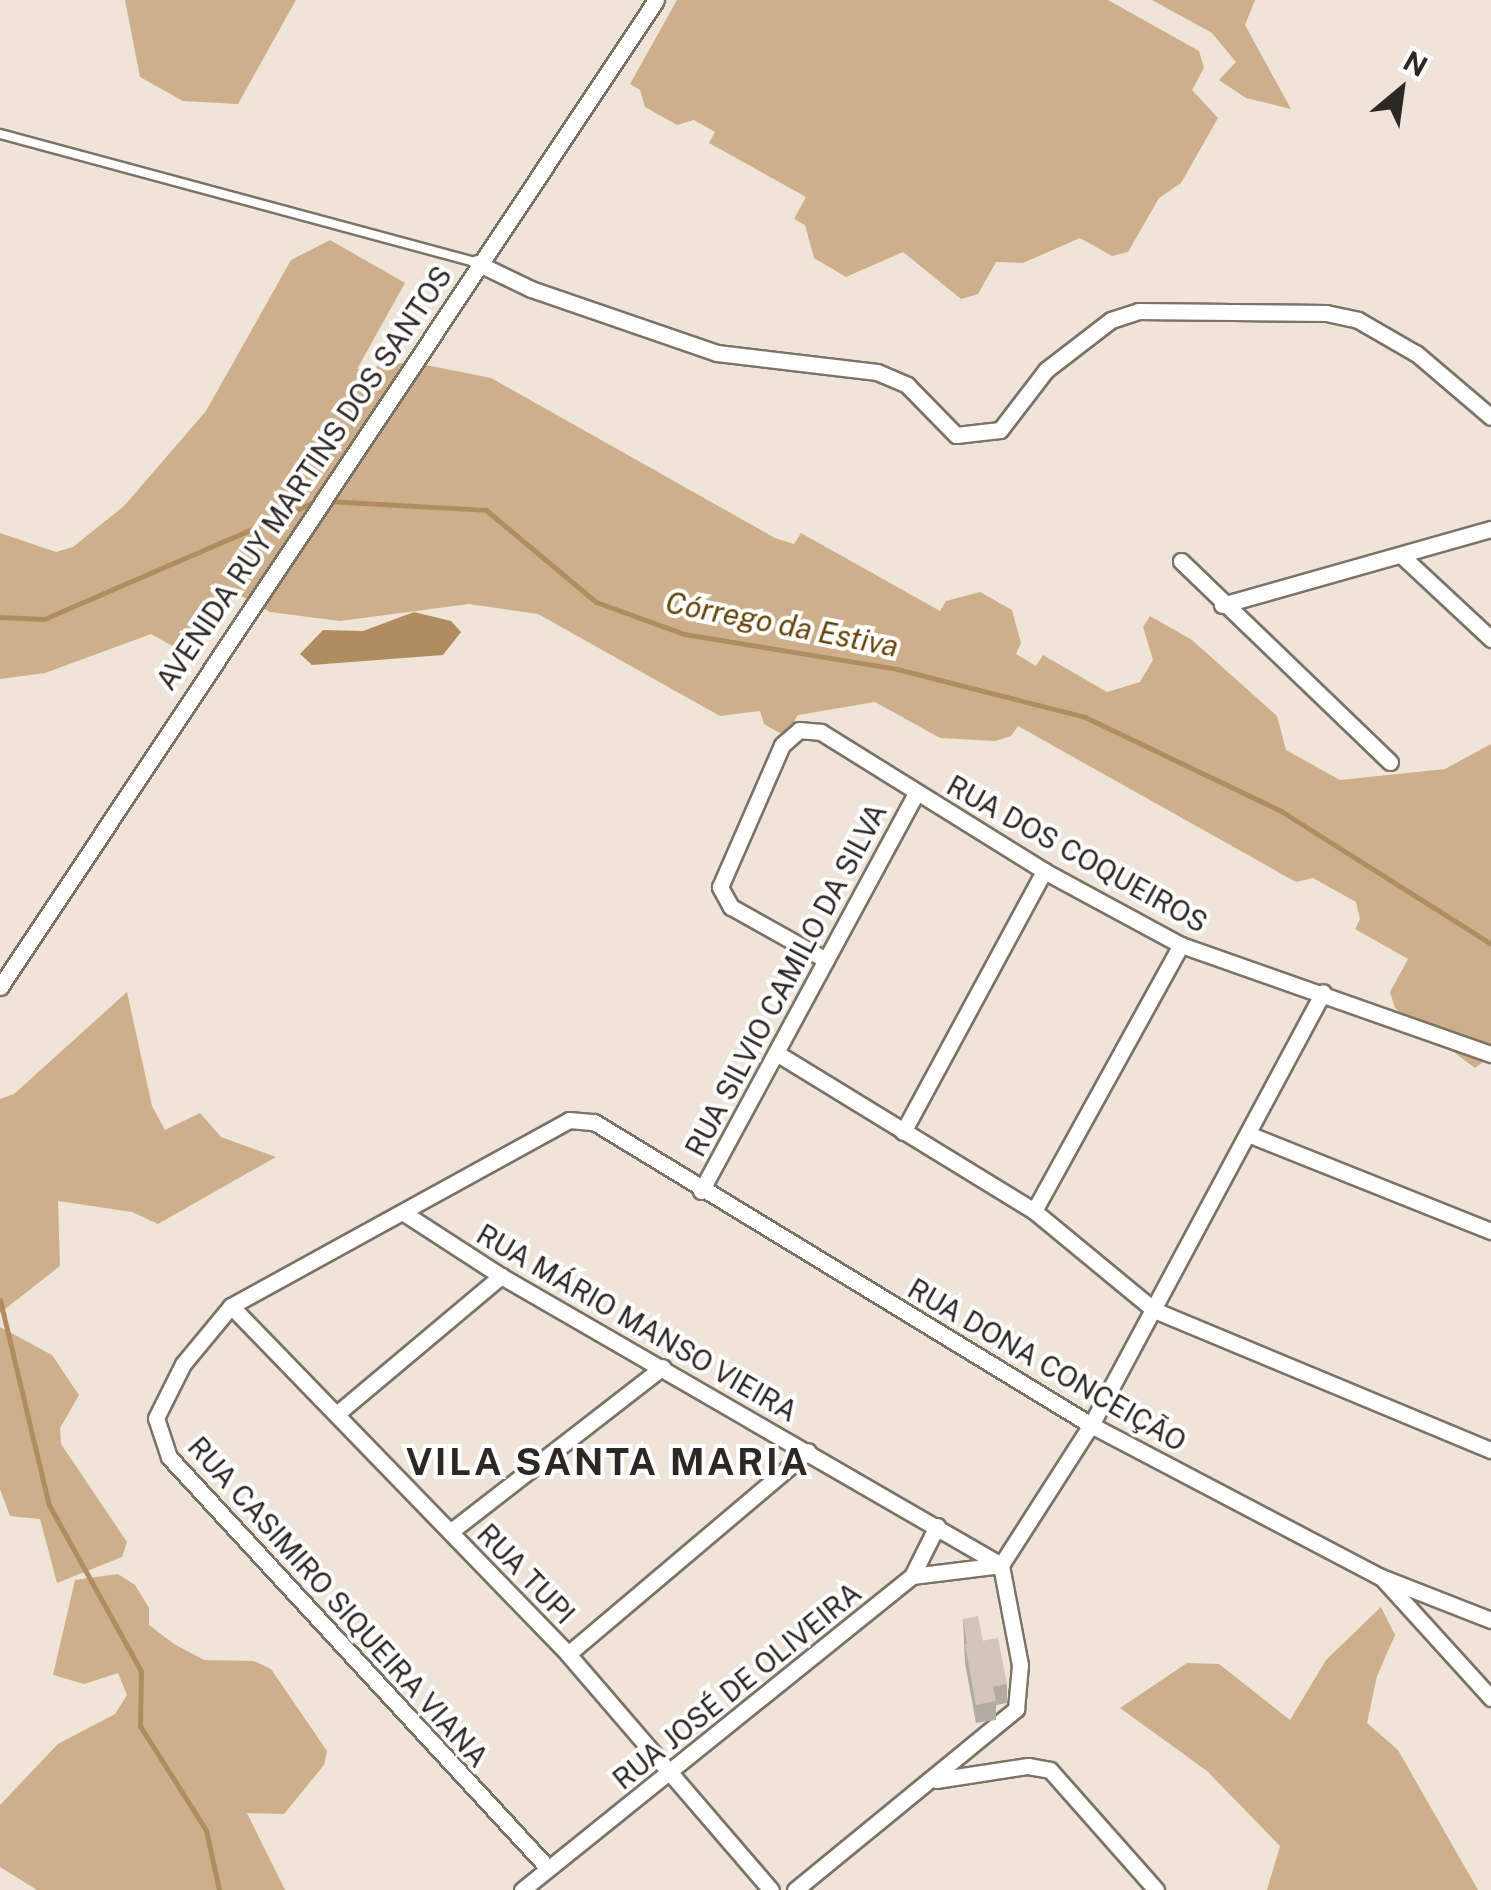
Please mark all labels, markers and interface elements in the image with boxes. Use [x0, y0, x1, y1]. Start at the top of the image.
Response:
north arrow [1351, 40, 1451, 140]
text: N [1398, 44, 1433, 83]
street label: AVENIDA RUY MARTINS DOS SANTOS [149, 260, 459, 696]
water label: Córrego da Estiva [662, 584, 902, 664]
street label: RUA DOS COQUEIROS [941, 768, 1213, 940]
street label: RUA SILVIO CAMILO DA SILVA [678, 798, 894, 1162]
street label: RUA MÁRIO MANSO VIEIRA [470, 1217, 804, 1429]
street label: RUA DONA CONCEIÇÃO [902, 1272, 1192, 1458]
street label: RUA CASIMIRO SIQUEIRA VIANA [181, 1430, 495, 1774]
district label: VILA SANTA MARIA [406, 1439, 810, 1485]
street label: RUA TUPI [470, 1517, 582, 1631]
street label: RUA JOSÉ DE OLIVEIRA [606, 1576, 868, 1796]

